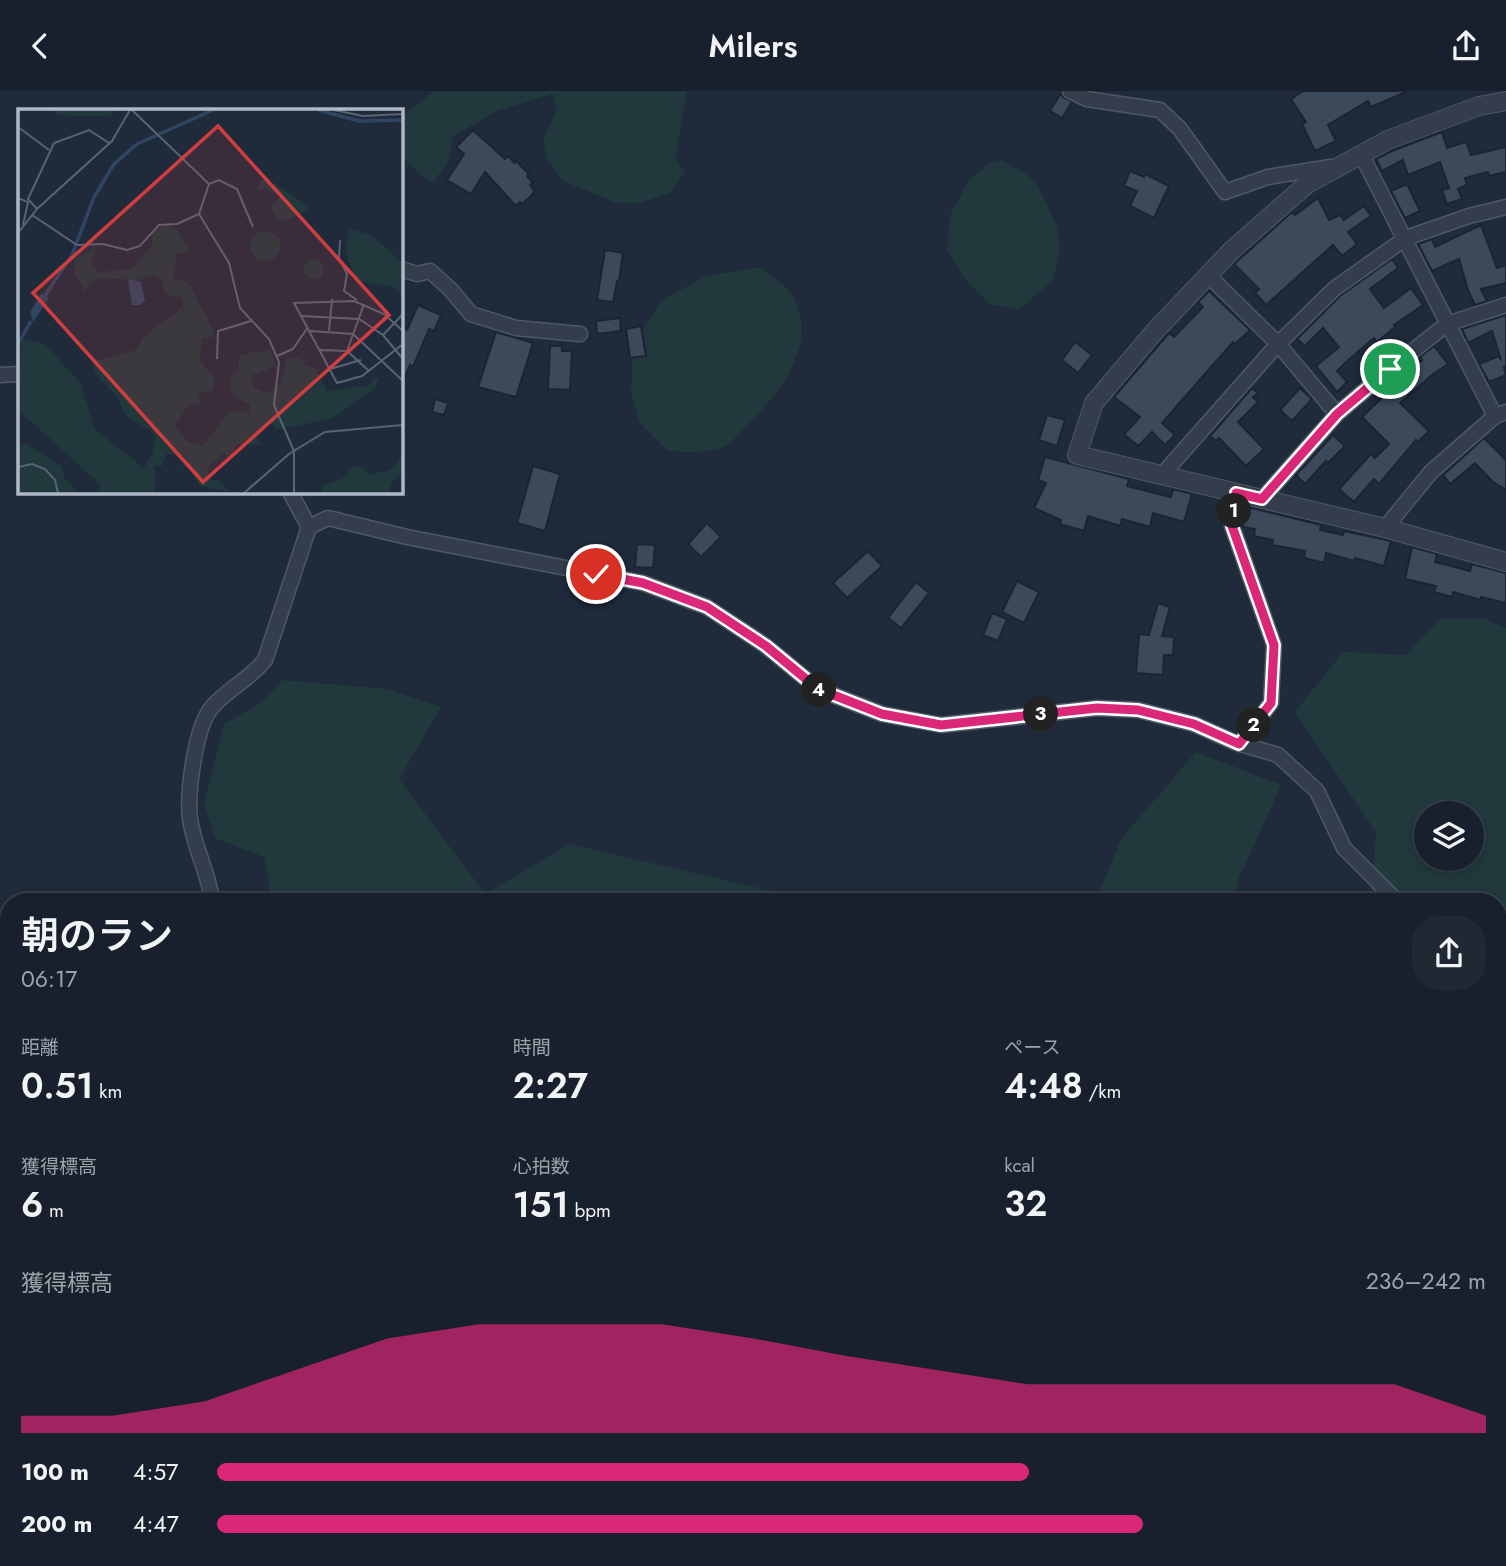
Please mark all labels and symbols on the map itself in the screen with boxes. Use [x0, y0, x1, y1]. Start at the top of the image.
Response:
inset map [18, 109, 402, 493]
pin [1360, 339, 1420, 399]
pin: 1 [1216, 493, 1252, 529]
pin [566, 544, 626, 604]
pin: 4 [802, 673, 836, 707]
pin: 3 [1024, 697, 1058, 731]
pin: 2 [1236, 707, 1272, 743]

